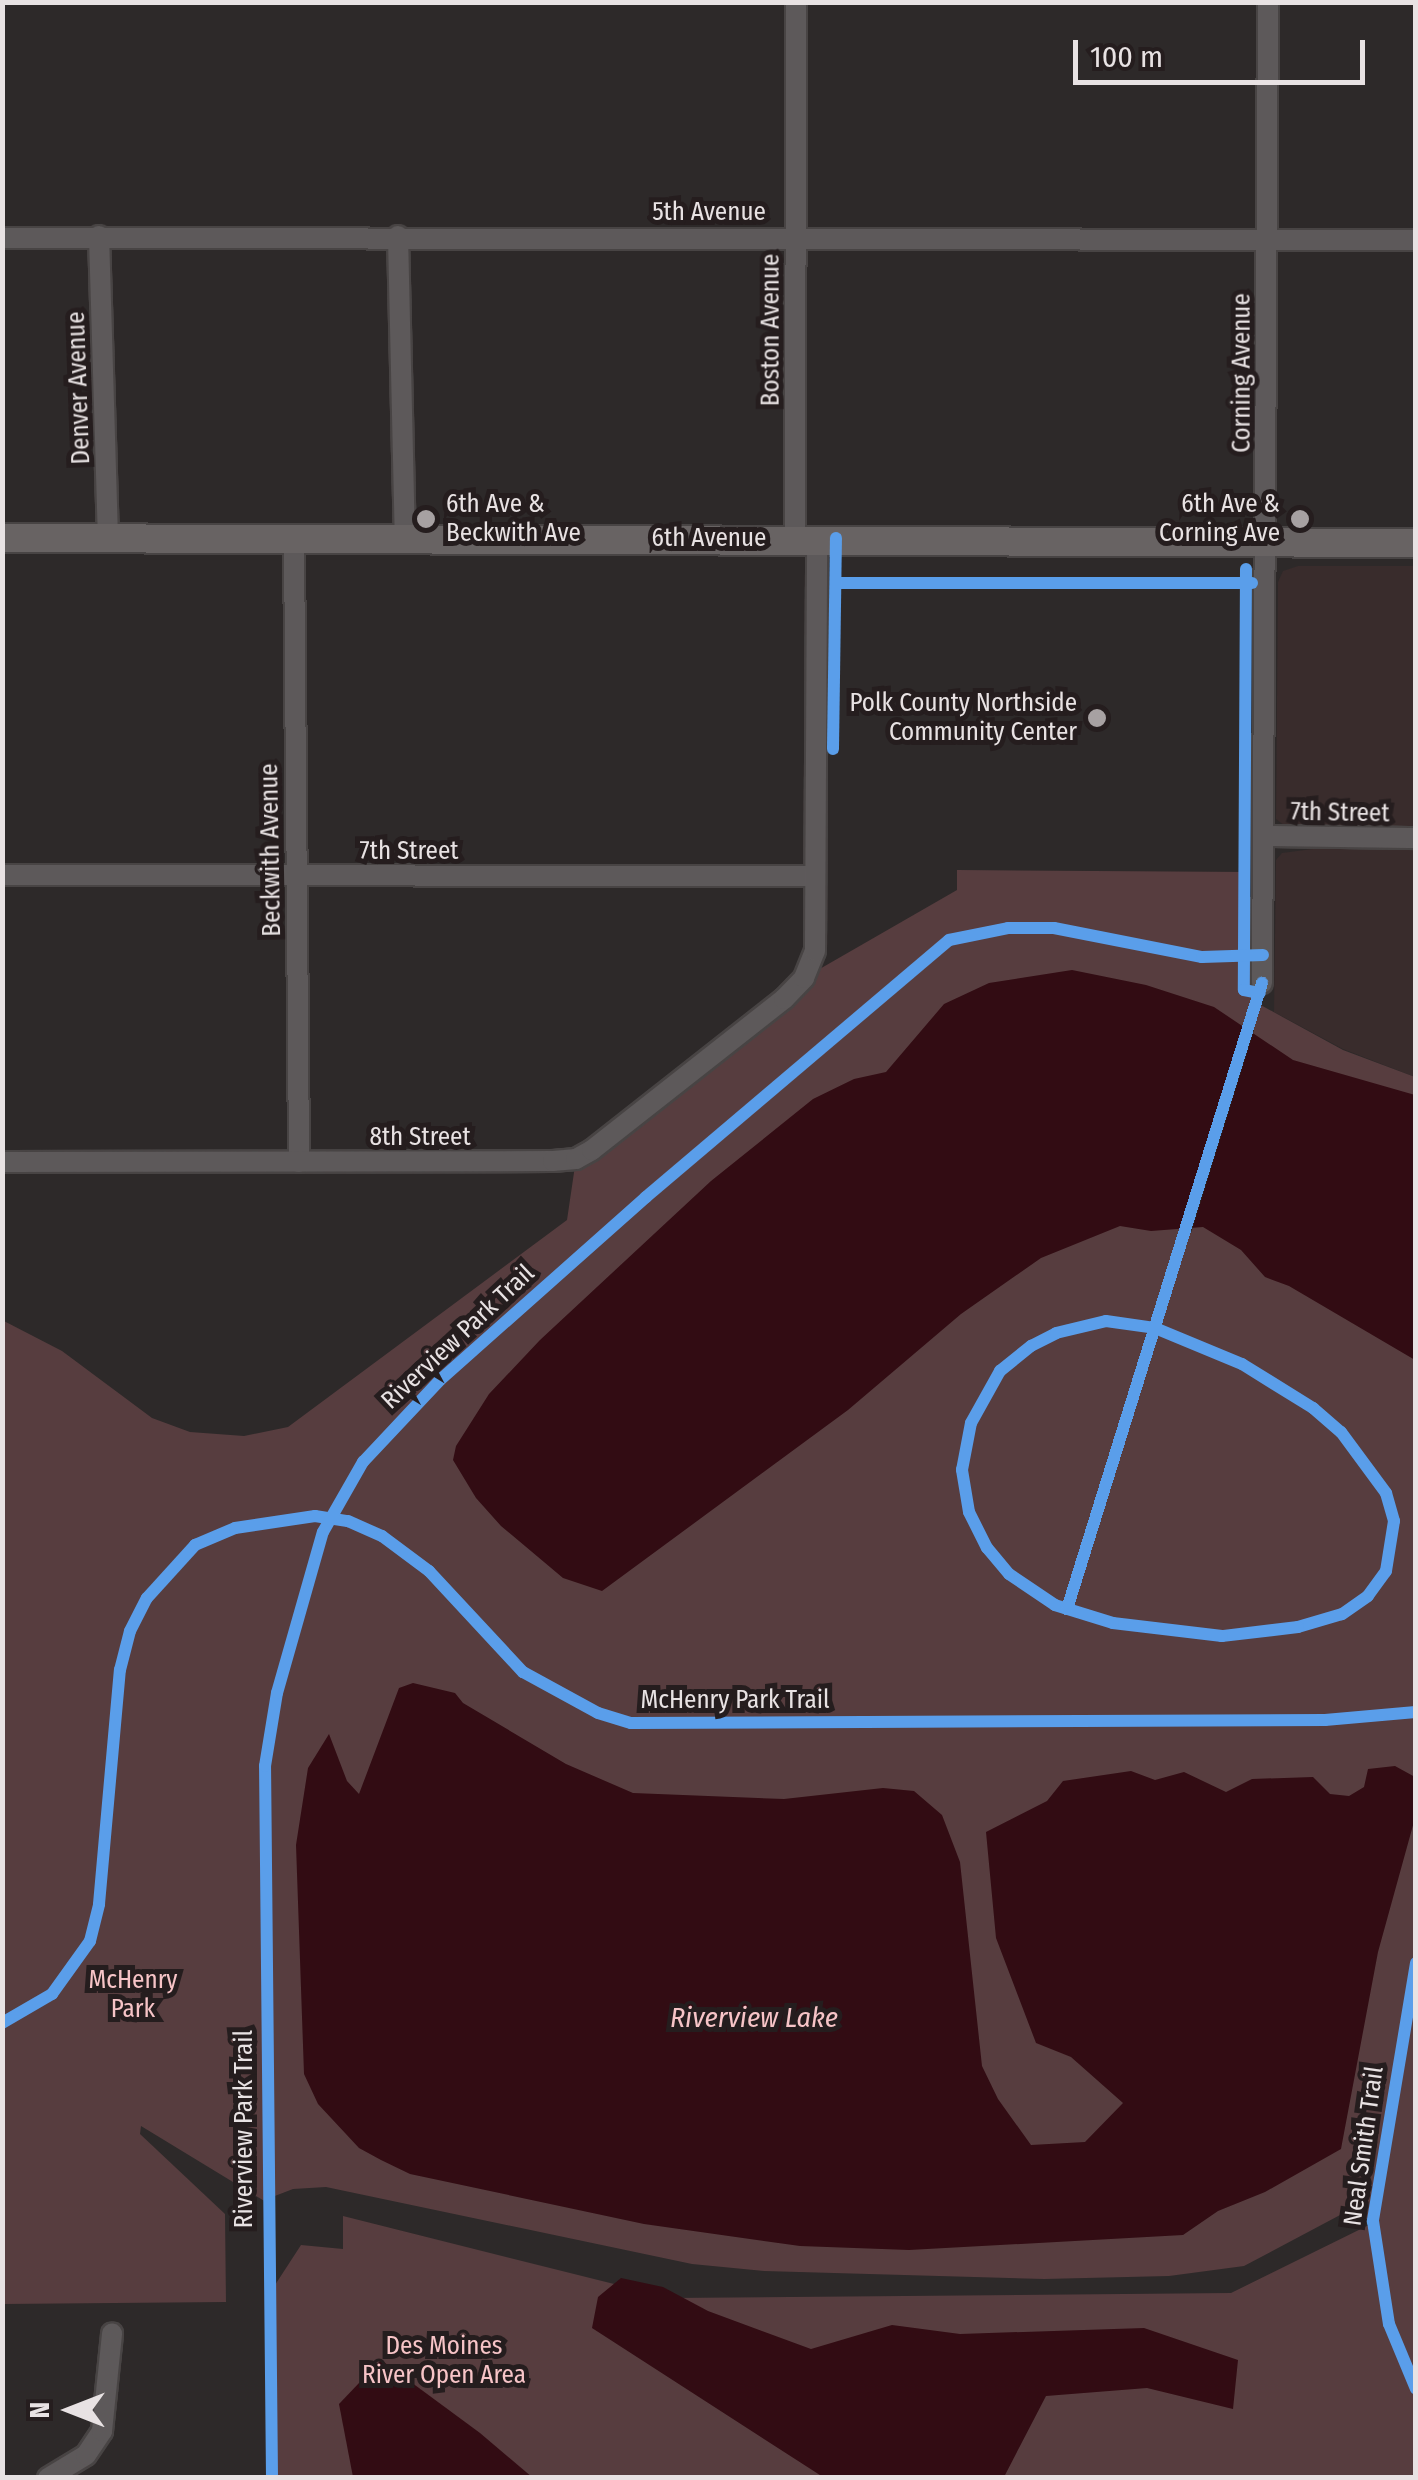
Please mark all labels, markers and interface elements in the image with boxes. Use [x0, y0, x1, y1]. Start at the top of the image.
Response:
scale bar [1078, 20, 1370, 82]
text: 100 m [1090, 39, 1163, 75]
street label: 5th Avenue [652, 197, 766, 227]
street label: Boston Avenue [756, 254, 786, 406]
street label: Corning Avenue [1227, 293, 1257, 453]
street label: Denver Avenue [61, 311, 97, 465]
place label: 6th Ave & Beckwith Ave [446, 490, 581, 549]
place label: 6th Ave & Corning Ave [1159, 490, 1280, 549]
marker: 6th Ave & Beckwith Ave [415, 508, 437, 530]
marker: 6th Ave & Corning Ave [1289, 508, 1311, 530]
street label: 6th Avenue [652, 523, 766, 553]
place label: Polk County Northside Community Center [850, 689, 1077, 748]
marker: Polk County Northside Community Center [1086, 707, 1108, 729]
street label: Beckwith Avenue [254, 763, 288, 937]
street label: 7th Street [1290, 797, 1390, 829]
street label: 7th Street [360, 836, 458, 866]
street label: 8th Street [369, 1122, 471, 1152]
street label: Riverview Park Trail [375, 1258, 541, 1416]
street label: McHenry Park Trail [640, 1685, 830, 1715]
park label: McHenry Park [88, 1966, 178, 2025]
water label: Riverview Lake [670, 2001, 838, 2035]
street label: Riverview Park Trail [229, 2030, 259, 2228]
street label: Neal Smith Trail [1338, 2064, 1390, 2228]
park label: Des Moines River Open Area [362, 2332, 526, 2391]
north arrow [20, 2360, 120, 2460]
text: N [23, 2402, 56, 2418]

